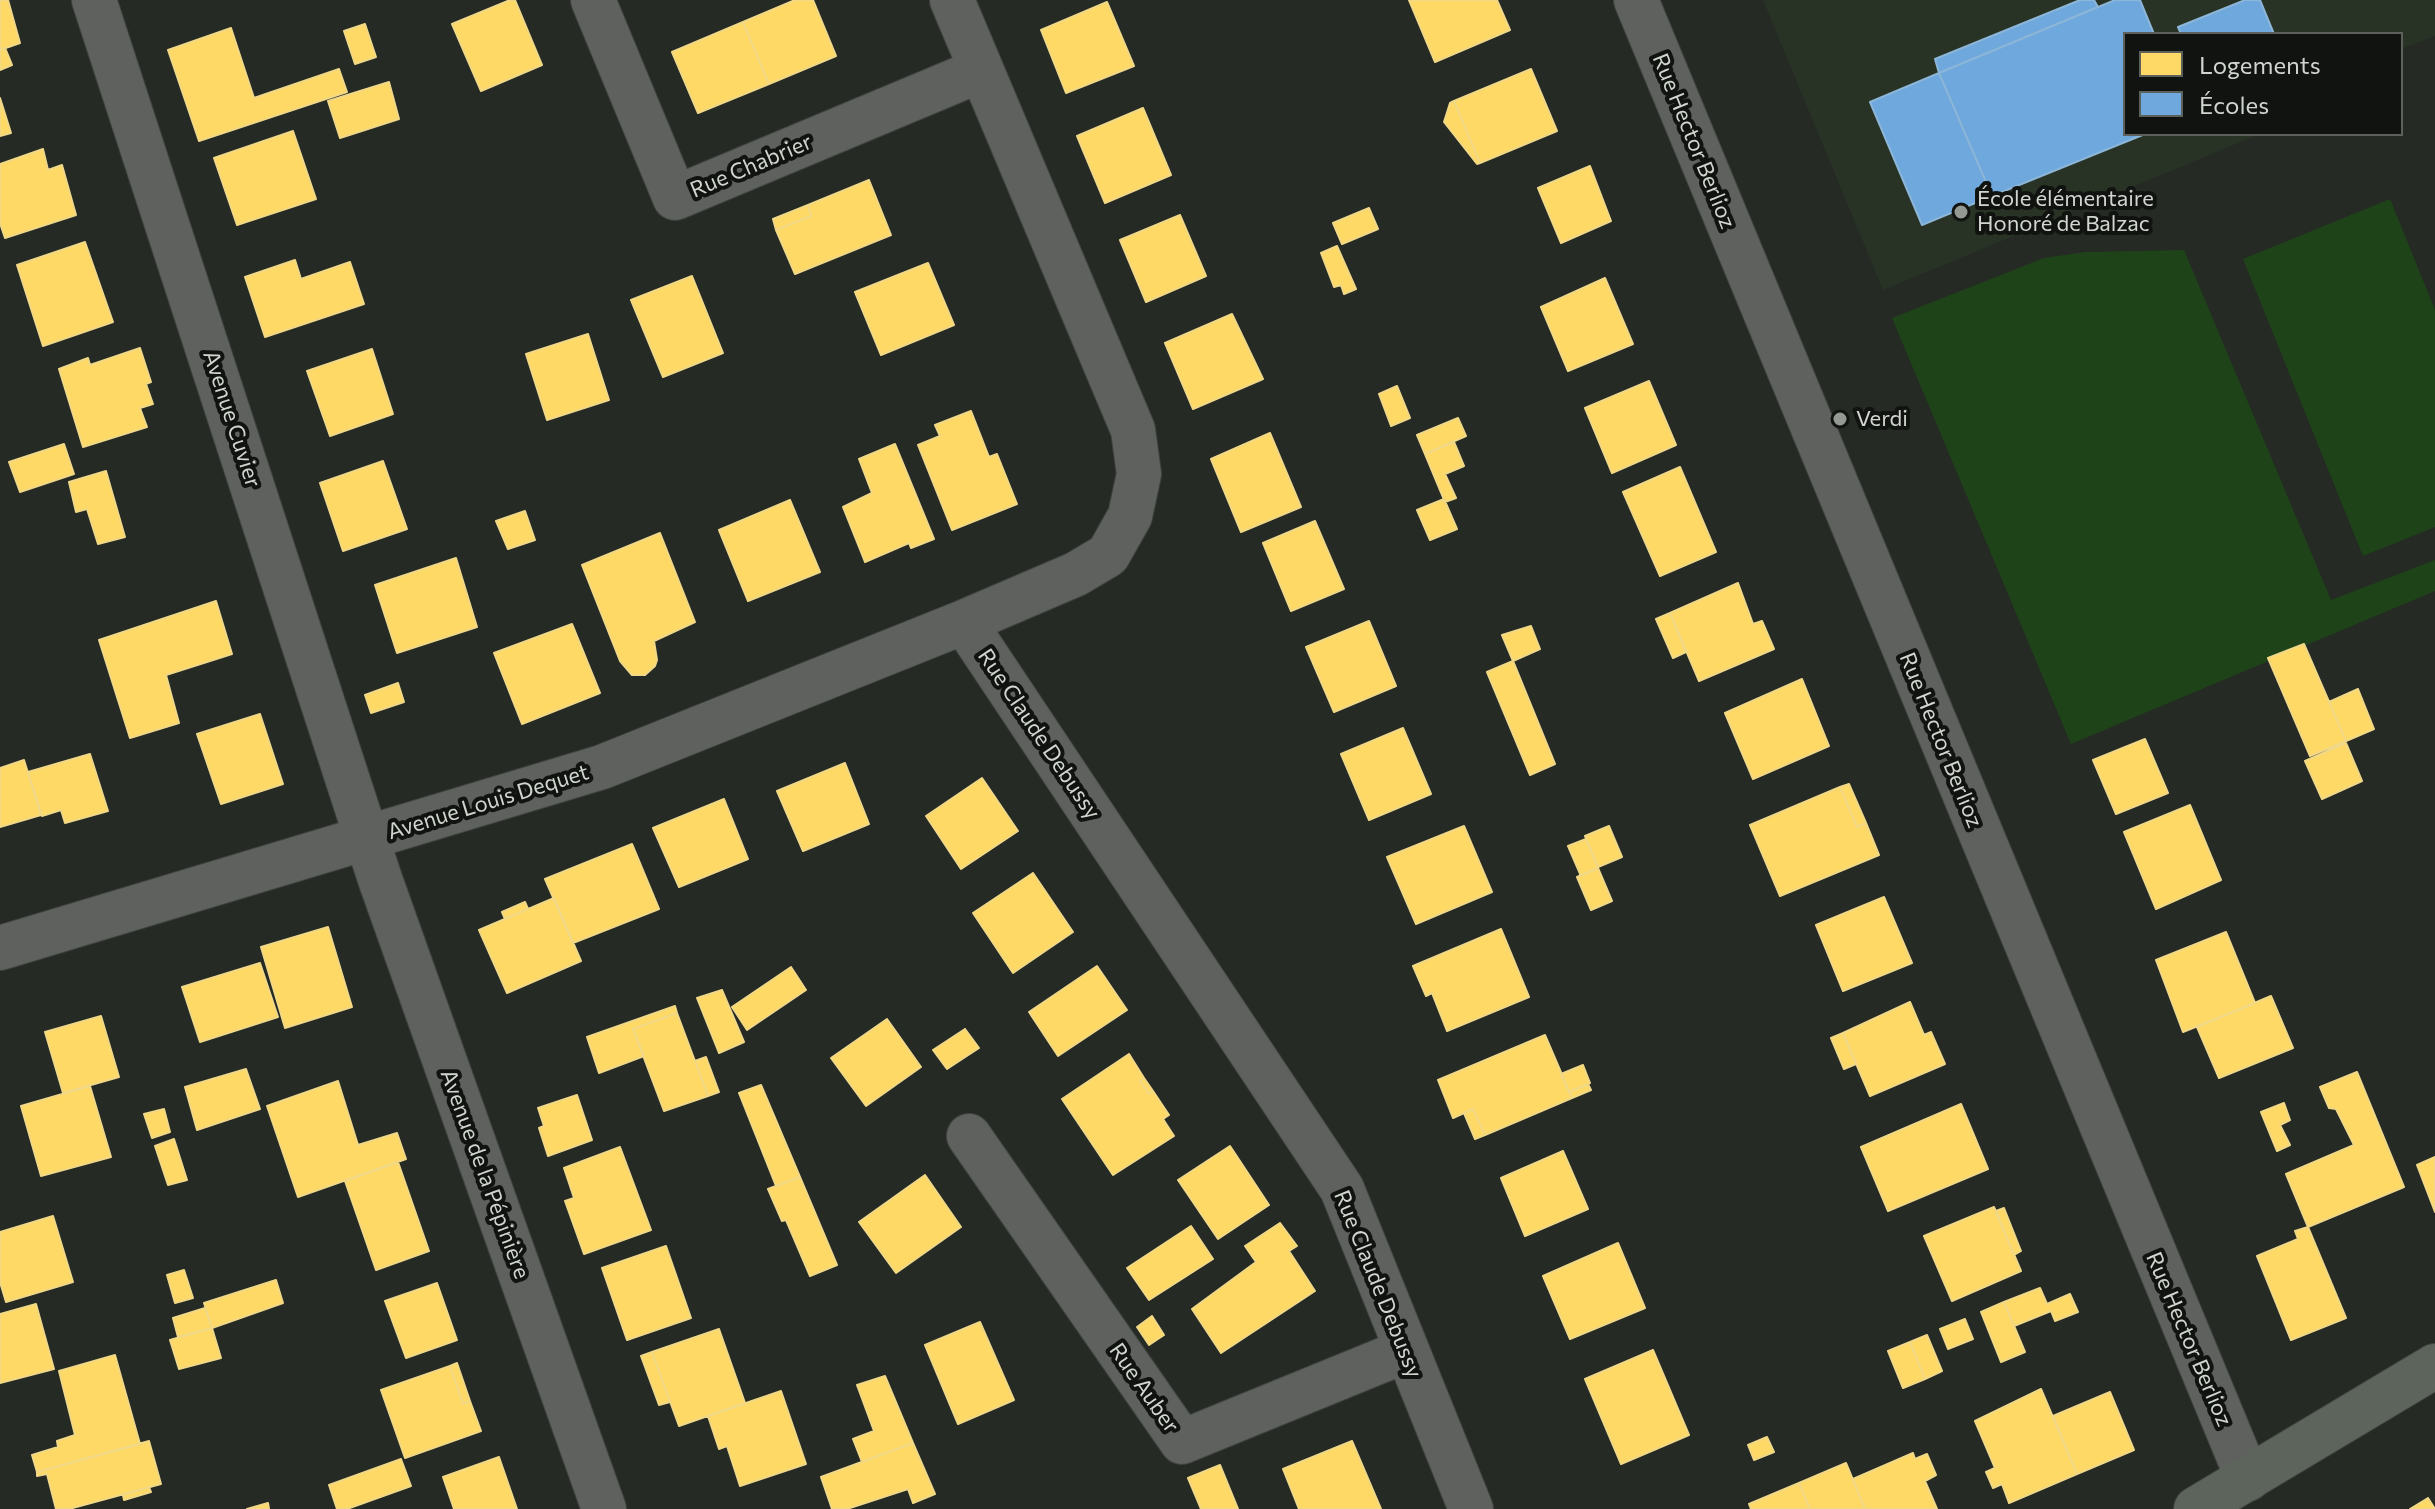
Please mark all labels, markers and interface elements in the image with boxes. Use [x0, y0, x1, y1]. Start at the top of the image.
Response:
legend [2123, 32, 2403, 136]
street label: Rue Hector Berlioz [1647, 50, 1741, 232]
text: Logements [2199, 50, 2321, 79]
text: Écoles [2199, 90, 2269, 119]
street label: Rue Chabrier [686, 128, 816, 204]
place label: École élémentaire Honoré de Balzac [1977, 186, 2154, 238]
marker: École élémentaire Honoré de Balzac [1952, 203, 1970, 221]
street label: Avenue Cuvier [197, 347, 267, 491]
place label: Verdi [1856, 406, 1908, 432]
marker: Verdi [1831, 410, 1849, 428]
street label: Rue Claude Debussy [972, 644, 1106, 824]
street label: Rue Hector Berlioz [1894, 649, 1988, 831]
street label: Avenue Louis Dequet [384, 759, 592, 845]
street label: Avenue de la Pépinière [435, 1066, 535, 1282]
street label: Rue Claude Debussy [1328, 1186, 1428, 1382]
street label: Rue Hector Berlioz [2140, 1248, 2238, 1430]
street label: Rue Auber [1104, 1338, 1184, 1438]

